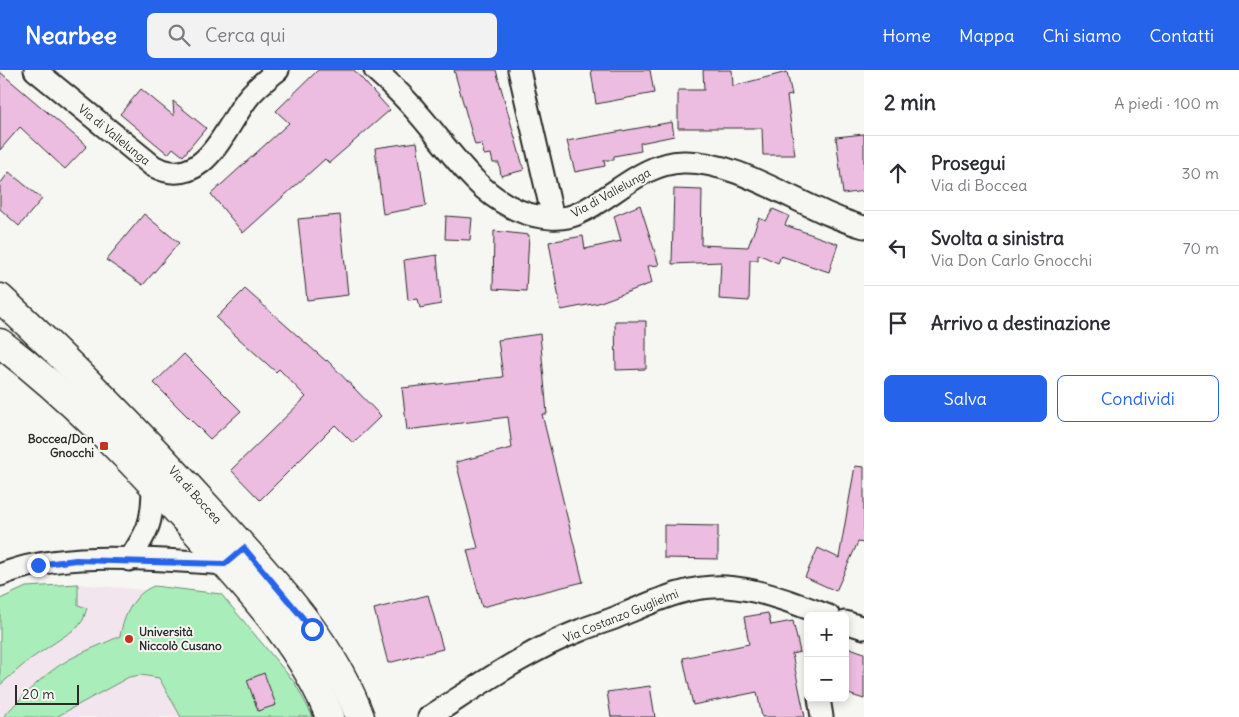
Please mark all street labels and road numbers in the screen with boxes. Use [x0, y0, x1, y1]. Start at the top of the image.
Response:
street label: Via di Vallelunga [75, 101, 153, 168]
street label: Via di Vallelunga [568, 165, 653, 221]
street label: Via di Boccea [166, 463, 225, 527]
street label: Via Costanzo Guglielmi [561, 586, 681, 646]

